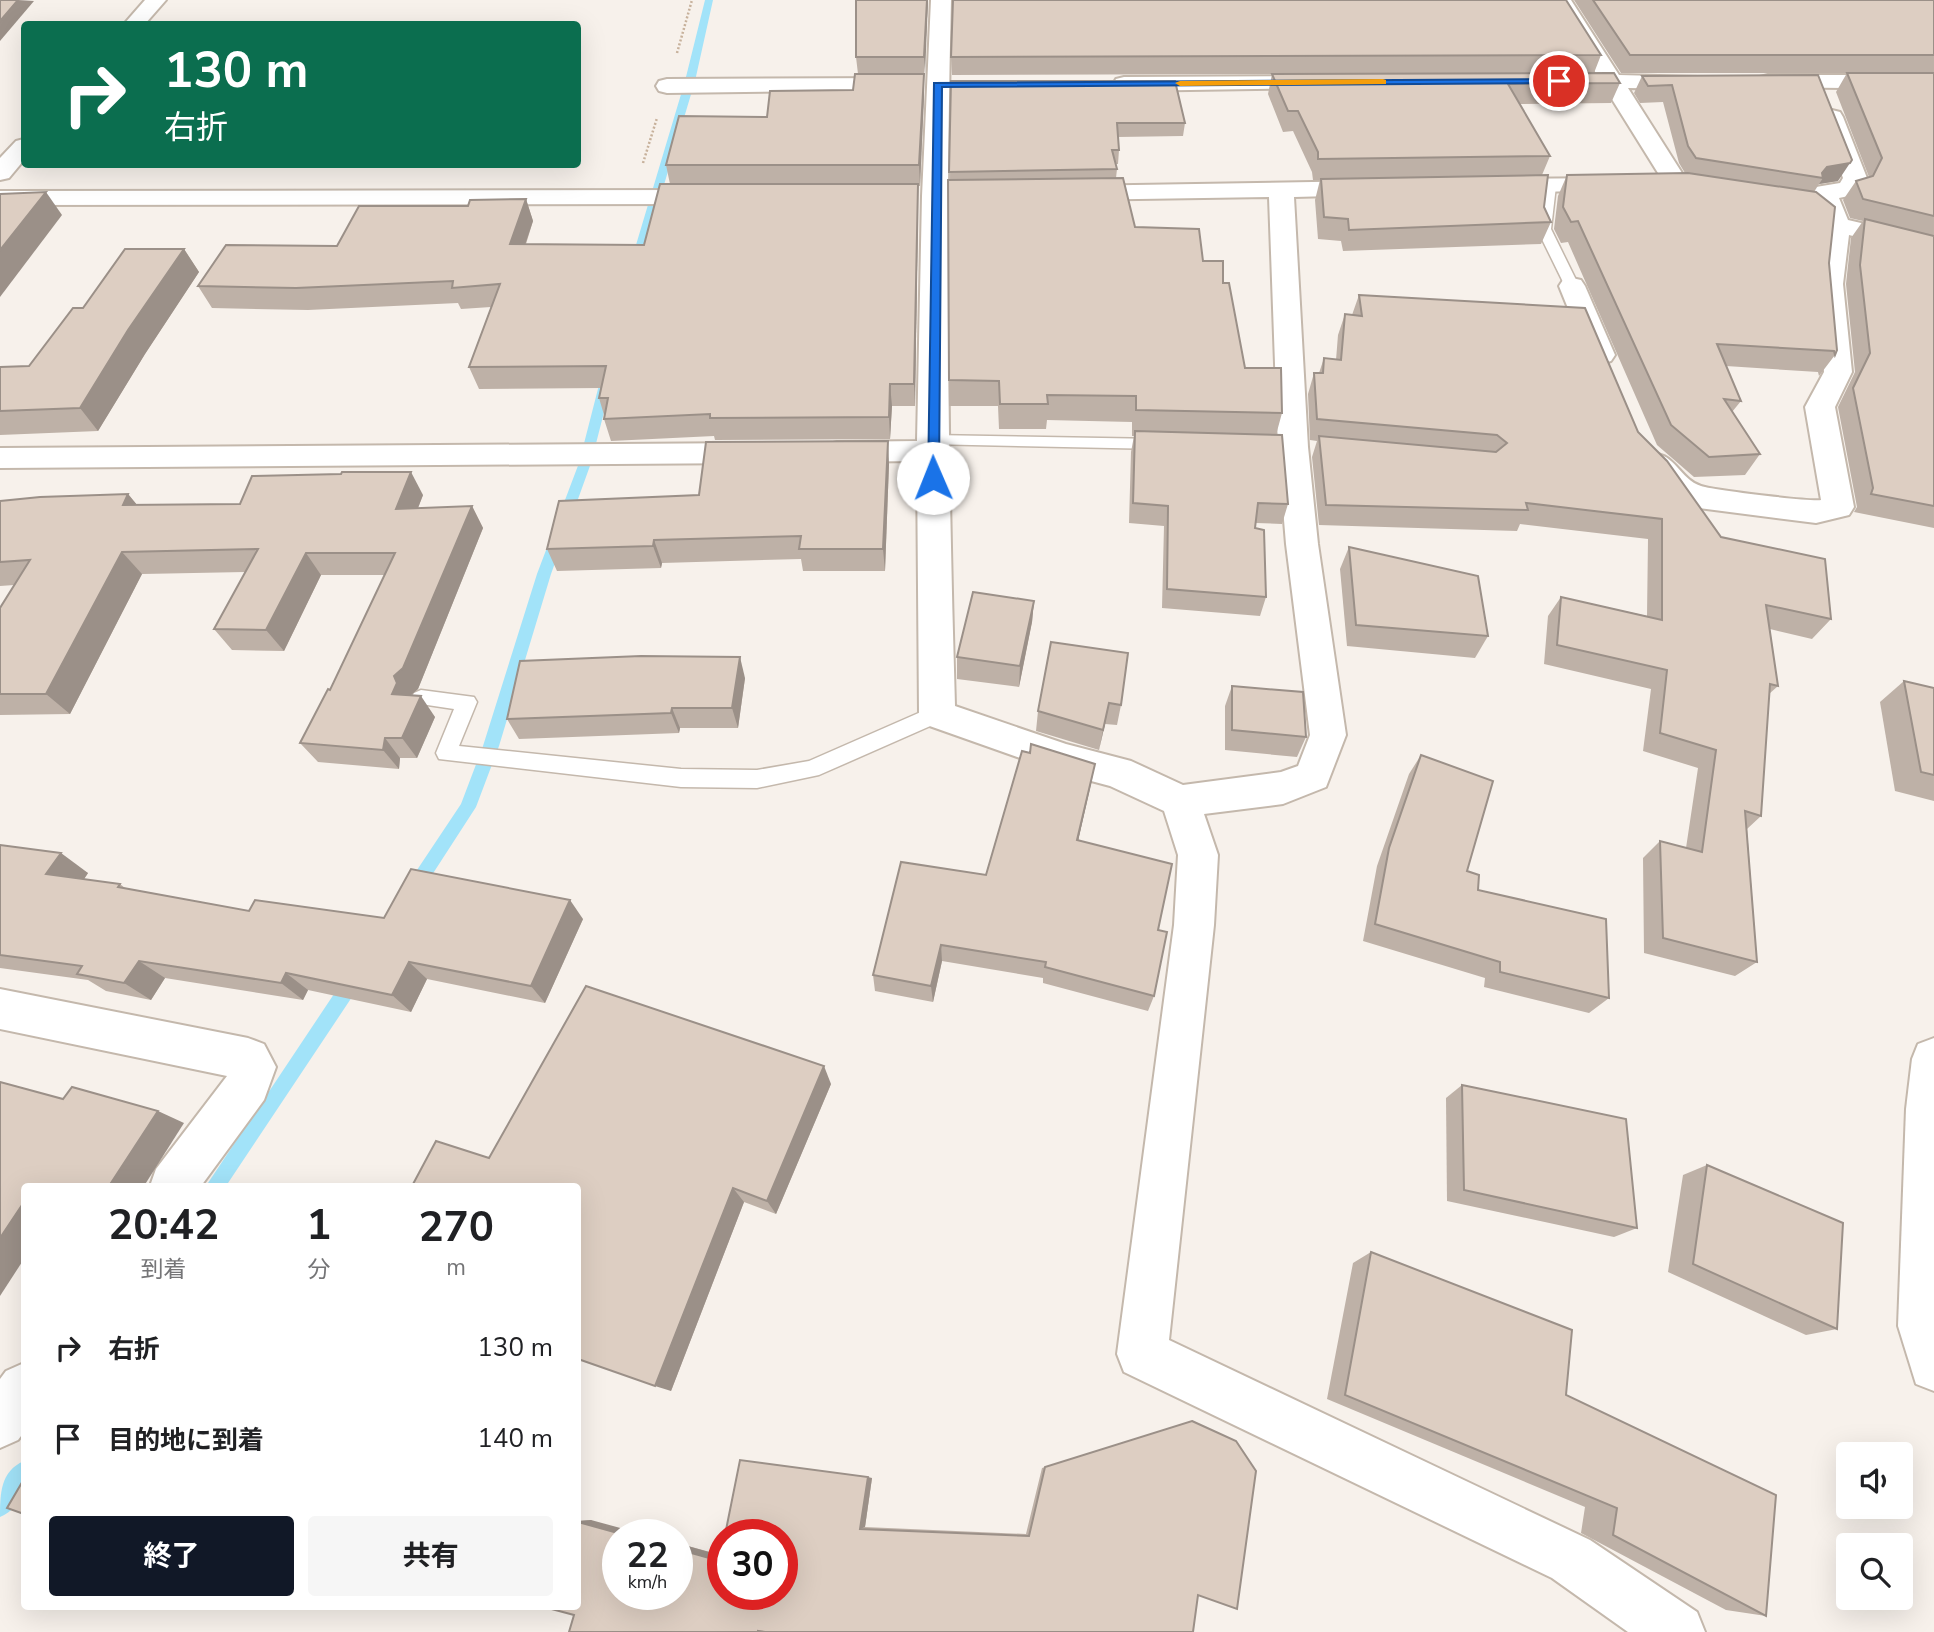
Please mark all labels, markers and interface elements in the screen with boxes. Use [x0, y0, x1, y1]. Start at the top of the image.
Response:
text: 130 m [164, 37, 308, 104]
icon: right [49, 49, 140, 140]
pin [1529, 51, 1589, 111]
icon: arrive [1540, 62, 1578, 100]
text: 右折 [164, 106, 228, 149]
position arrow [896, 441, 970, 515]
text: 20:42 [108, 1197, 219, 1254]
text: 1 [306, 1197, 331, 1254]
text: 270 [418, 1199, 494, 1256]
text: m [446, 1252, 466, 1283]
text: 到着 [141, 1254, 187, 1285]
text: 分 [307, 1254, 330, 1285]
icon: right [49, 1329, 87, 1367]
text: 130 m [477, 1330, 553, 1365]
text: 右折 [108, 1332, 160, 1367]
icon: arrive [49, 1420, 87, 1458]
text: 140 m [477, 1421, 553, 1456]
text: 目的地に到着 [108, 1423, 264, 1458]
map controls [1836, 1442, 1913, 1610]
button: sound [1836, 1442, 1913, 1519]
button: 終了 [49, 1516, 294, 1596]
button: 共有 [308, 1516, 553, 1596]
speed limit sign: 30 [707, 1519, 798, 1610]
text: 22 [626, 1532, 669, 1579]
button: search [1836, 1533, 1913, 1610]
text: km/h [628, 1570, 667, 1594]

